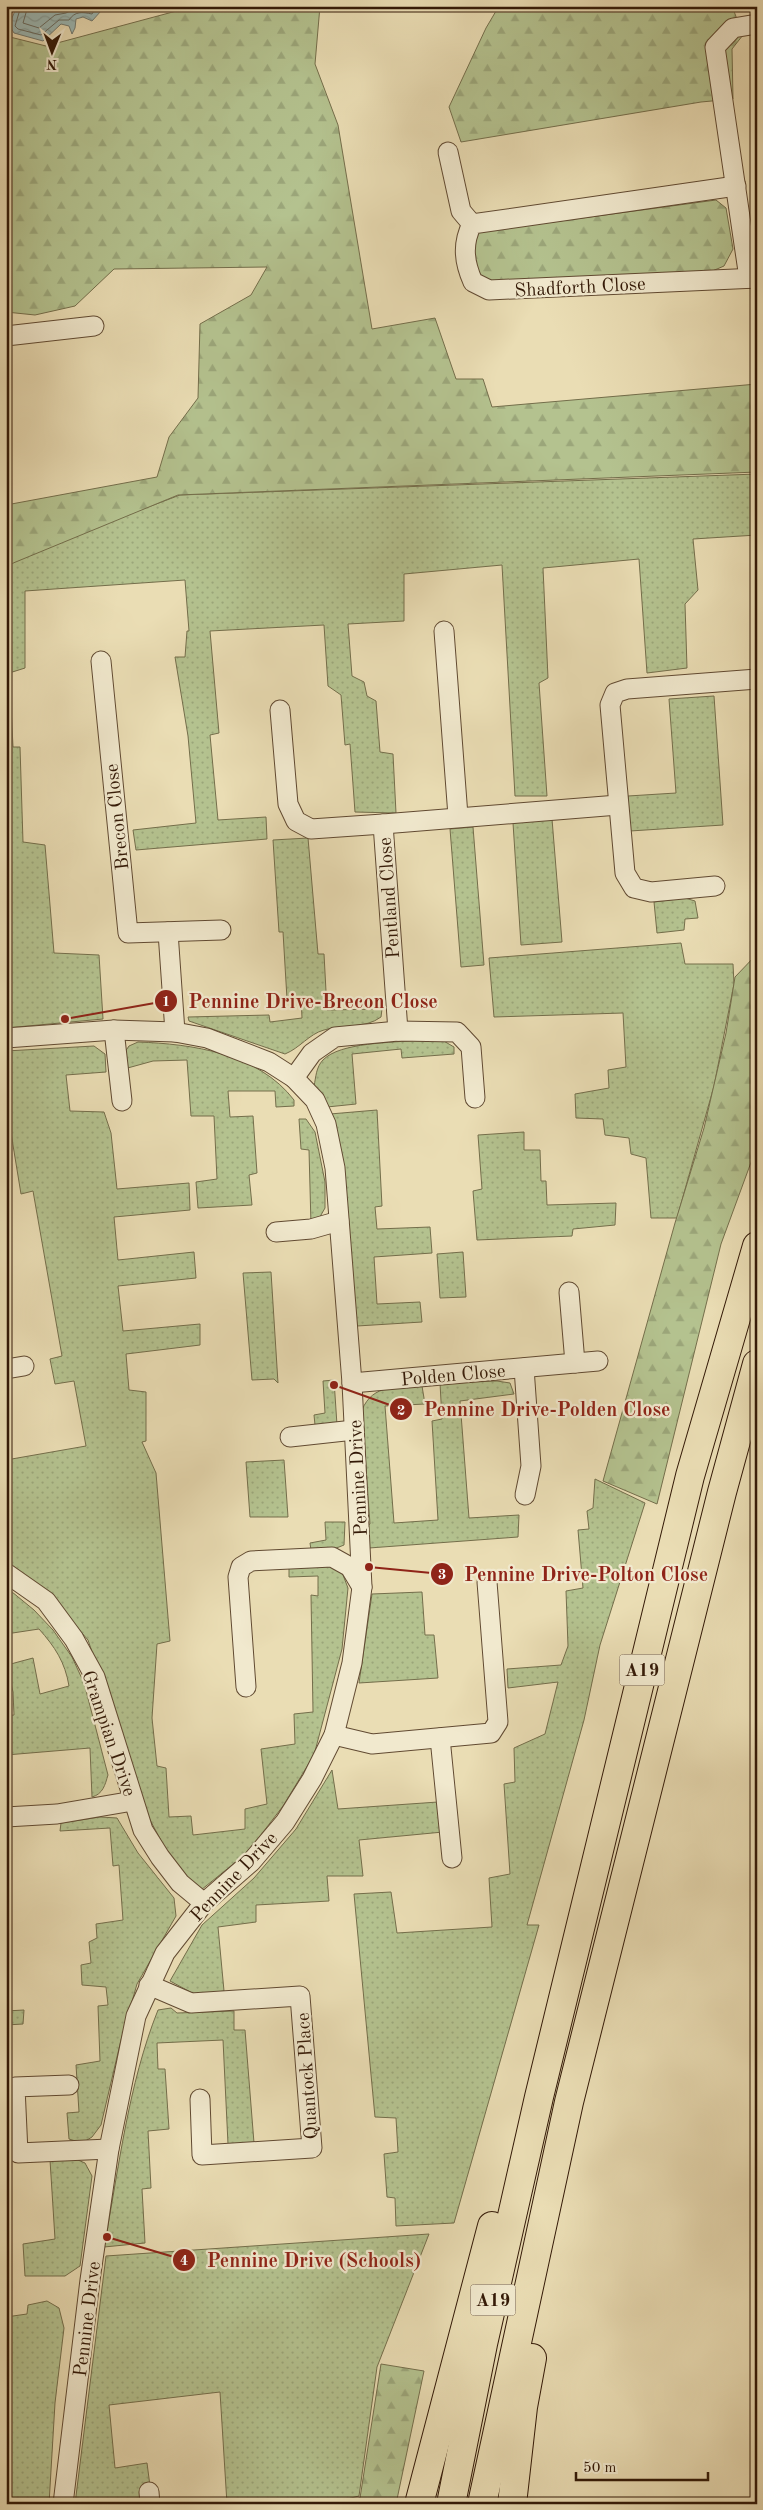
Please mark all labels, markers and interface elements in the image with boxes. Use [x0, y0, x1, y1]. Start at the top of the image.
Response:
north arrow [28, 28, 78, 78]
text: N [46, 57, 57, 71]
street label: Shadforth Close [514, 276, 646, 301]
street label: Brecon Close [103, 762, 134, 871]
street label: Pentland Close [377, 836, 404, 959]
callout: Pennine Drive-Brecon Close [154, 983, 448, 1018]
text: Pennine Drive-Brecon Close [188, 993, 438, 1013]
text: 1 [162, 995, 170, 1010]
street label: Polden Close [400, 1362, 506, 1391]
callout: Pennine Drive-Polden Close [388, 1392, 680, 1427]
text: Pennine Drive-Polden Close [423, 1401, 671, 1421]
text: 2 [397, 1404, 405, 1419]
street label: Pennine Drive [347, 1419, 372, 1536]
callout: Pennine Drive-Polton Close [429, 1556, 719, 1591]
text: Pennine Drive-Polton Close [464, 1566, 708, 1586]
text: 3 [438, 1568, 446, 1583]
road number: A19 [620, 1654, 664, 1686]
street label: Grampian Drive [77, 1669, 138, 1799]
street label: Pennine Drive [188, 1829, 282, 1926]
street label: Quantock Place [295, 2012, 322, 2140]
callout: Pennine Drive (Schools) [172, 2243, 431, 2278]
text: Pennine Drive (Schools) [207, 2251, 421, 2272]
text: 4 [180, 2254, 188, 2269]
street label: Pennine Drive [72, 2260, 105, 2378]
road number: A19 [470, 2284, 516, 2316]
scale bar [576, 2450, 708, 2482]
text: 50 m [583, 2461, 617, 2476]

